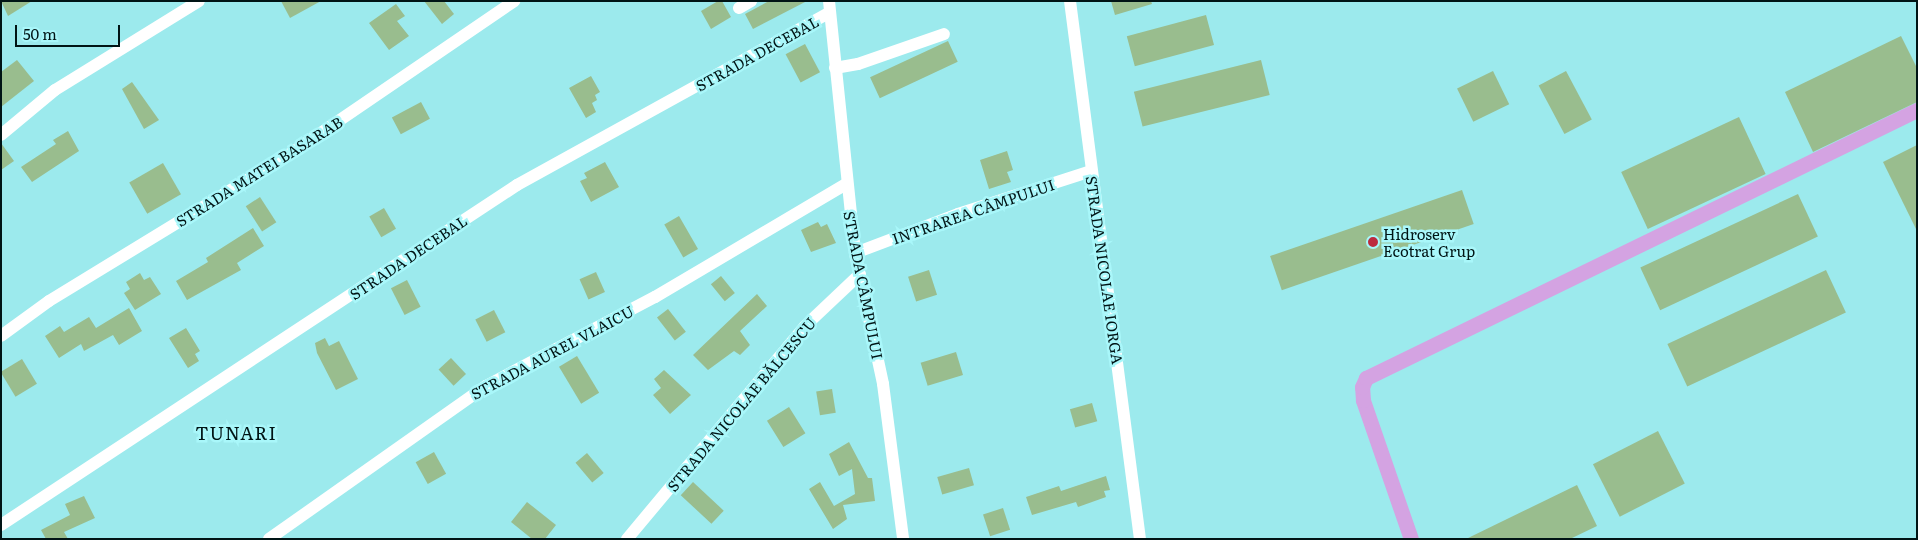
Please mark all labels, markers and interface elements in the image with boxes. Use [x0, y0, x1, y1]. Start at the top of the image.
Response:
street label: STRADA DECEBAL [692, 12, 822, 94]
scale bar [18, 15, 122, 47]
text: 50 m [23, 22, 57, 45]
street label: STRADA MATEI BASARAB [172, 112, 346, 230]
street label: INTRAREA CÂMPULUI [889, 175, 1057, 247]
street label: STRADA NICOLAE IORGA [1083, 175, 1127, 365]
street label: STRADA CÂMPULUI [841, 209, 887, 361]
street label: STRADA DECEBAL [346, 211, 470, 303]
place label: Hidroserv Ecotrat Grup [1383, 224, 1475, 259]
marker: Hidroserv Ecotrat Grup [1367, 236, 1379, 248]
street label: STRADA AUREL VLAICU [467, 301, 637, 403]
street label: STRADA NICOLAE BĂLCESCU [663, 313, 819, 495]
district label: TUNARI [194, 422, 278, 444]

